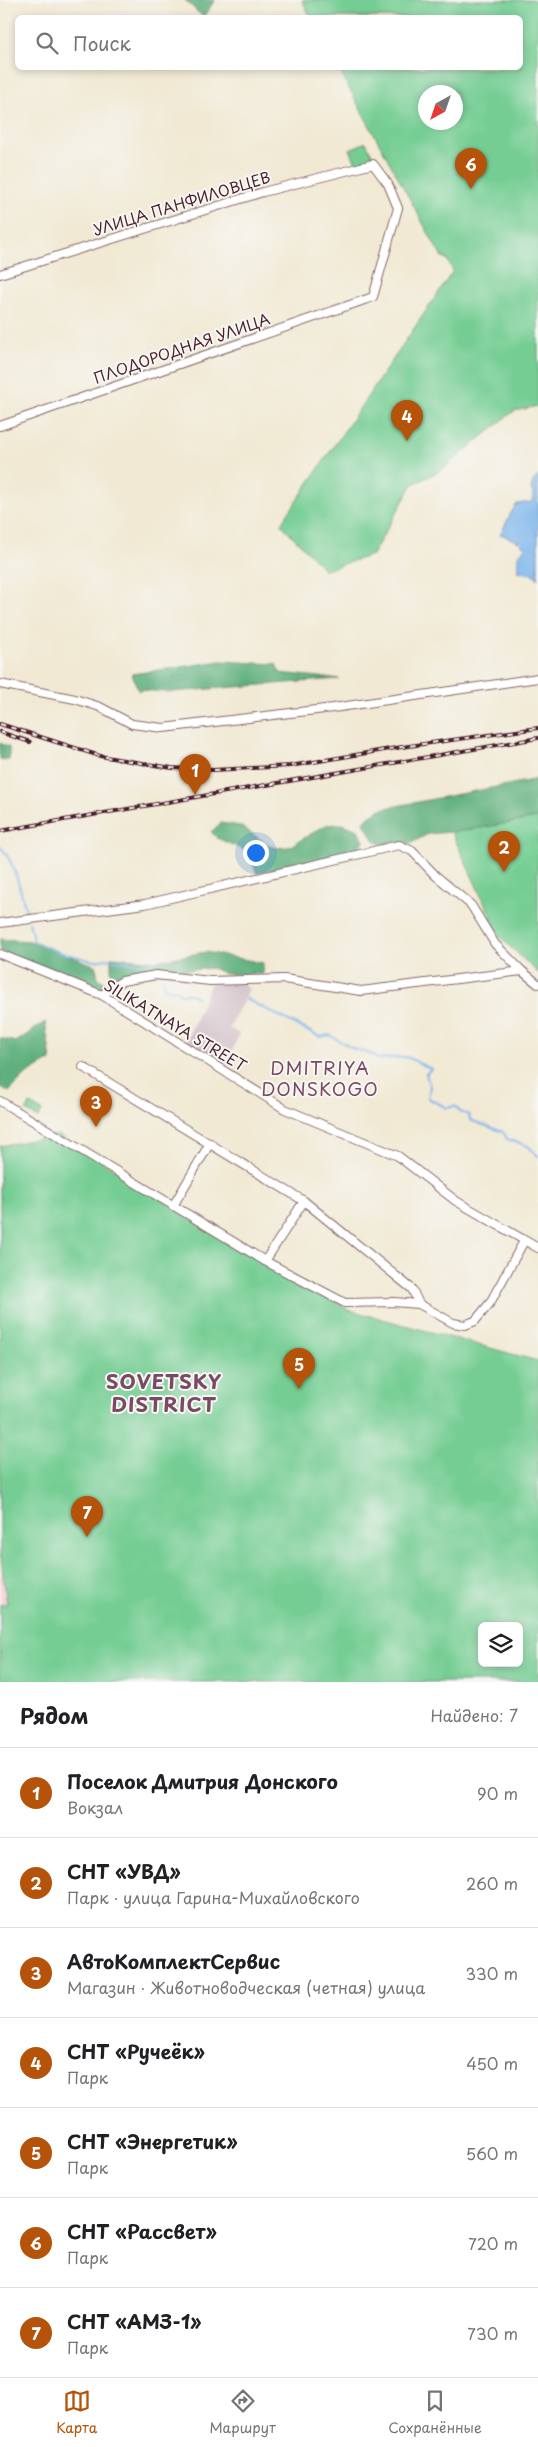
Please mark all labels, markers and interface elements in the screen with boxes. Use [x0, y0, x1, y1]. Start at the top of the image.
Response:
search box [15, 15, 523, 70]
icon: search [33, 29, 61, 57]
text: Поиск [73, 29, 131, 57]
north arrow [418, 85, 463, 130]
pin: 6 [455, 148, 487, 189]
street label: УЛИЦА ПАНФИЛОВЦЕВ [90, 165, 273, 241]
street label: ПЛОДОРОДНАЯ УЛИЦА [90, 307, 273, 389]
pin: 4 [391, 400, 423, 441]
pin: 1 [179, 754, 211, 795]
pin: 2 [488, 831, 520, 872]
your location [243, 840, 269, 866]
street label: SILIKATNAYA STREET [100, 973, 252, 1077]
district label: DMITRIYA DONSKOGO [261, 1054, 379, 1102]
pin: 3 [80, 1086, 112, 1127]
pin: 5 [283, 1348, 315, 1389]
district label: SOVETSKY DISTRICT [106, 1366, 222, 1419]
pin: 7 [71, 1496, 103, 1537]
map controls [478, 1622, 523, 1667]
button: layers [478, 1622, 523, 1667]
text: Рядом [20, 1699, 88, 1731]
text: Найдено: 7 [431, 1703, 518, 1727]
text: Поселок Дмитрия Донского [67, 1767, 338, 1795]
text: 1 [32, 1781, 40, 1805]
text: 90 m [477, 1781, 518, 1805]
text: Вокзал [67, 1795, 123, 1819]
text: СНТ «УВД» [67, 1857, 181, 1885]
text: 2 [30, 1871, 42, 1895]
text: 260 m [466, 1871, 518, 1895]
text: Парк · улица Гарина-Михайловского [67, 1885, 360, 1909]
text: АвтоКомплектСервис [67, 1947, 280, 1975]
text: 3 [31, 1961, 41, 1985]
text: 330 m [465, 1961, 518, 1985]
text: Магазин · Животноводческая (четная) улица [67, 1975, 425, 1999]
text: СНТ «Ручеёк» [67, 2037, 205, 2065]
text: 4 [31, 2051, 41, 2075]
text: 450 m [466, 2051, 518, 2075]
text: Парк [67, 2065, 108, 2089]
text: СНТ «Энергетик» [67, 2127, 238, 2155]
text: 5 [31, 2141, 41, 2165]
text: 560 m [466, 2141, 518, 2165]
text: Парк [67, 2155, 108, 2179]
text: СНТ «Рассвет» [67, 2217, 217, 2245]
text: 6 [30, 2231, 42, 2255]
text: 720 m [468, 2231, 518, 2255]
text: Парк [67, 2245, 108, 2269]
text: СНТ «АМЗ-1» [67, 2307, 201, 2335]
text: 7 [31, 2321, 41, 2345]
text: 730 m [467, 2321, 518, 2345]
text: Парк [67, 2335, 108, 2359]
tab: Карта [56, 2387, 97, 2438]
tab: Маршрут [210, 2387, 276, 2438]
tab: Сохранённые [388, 2387, 482, 2438]

